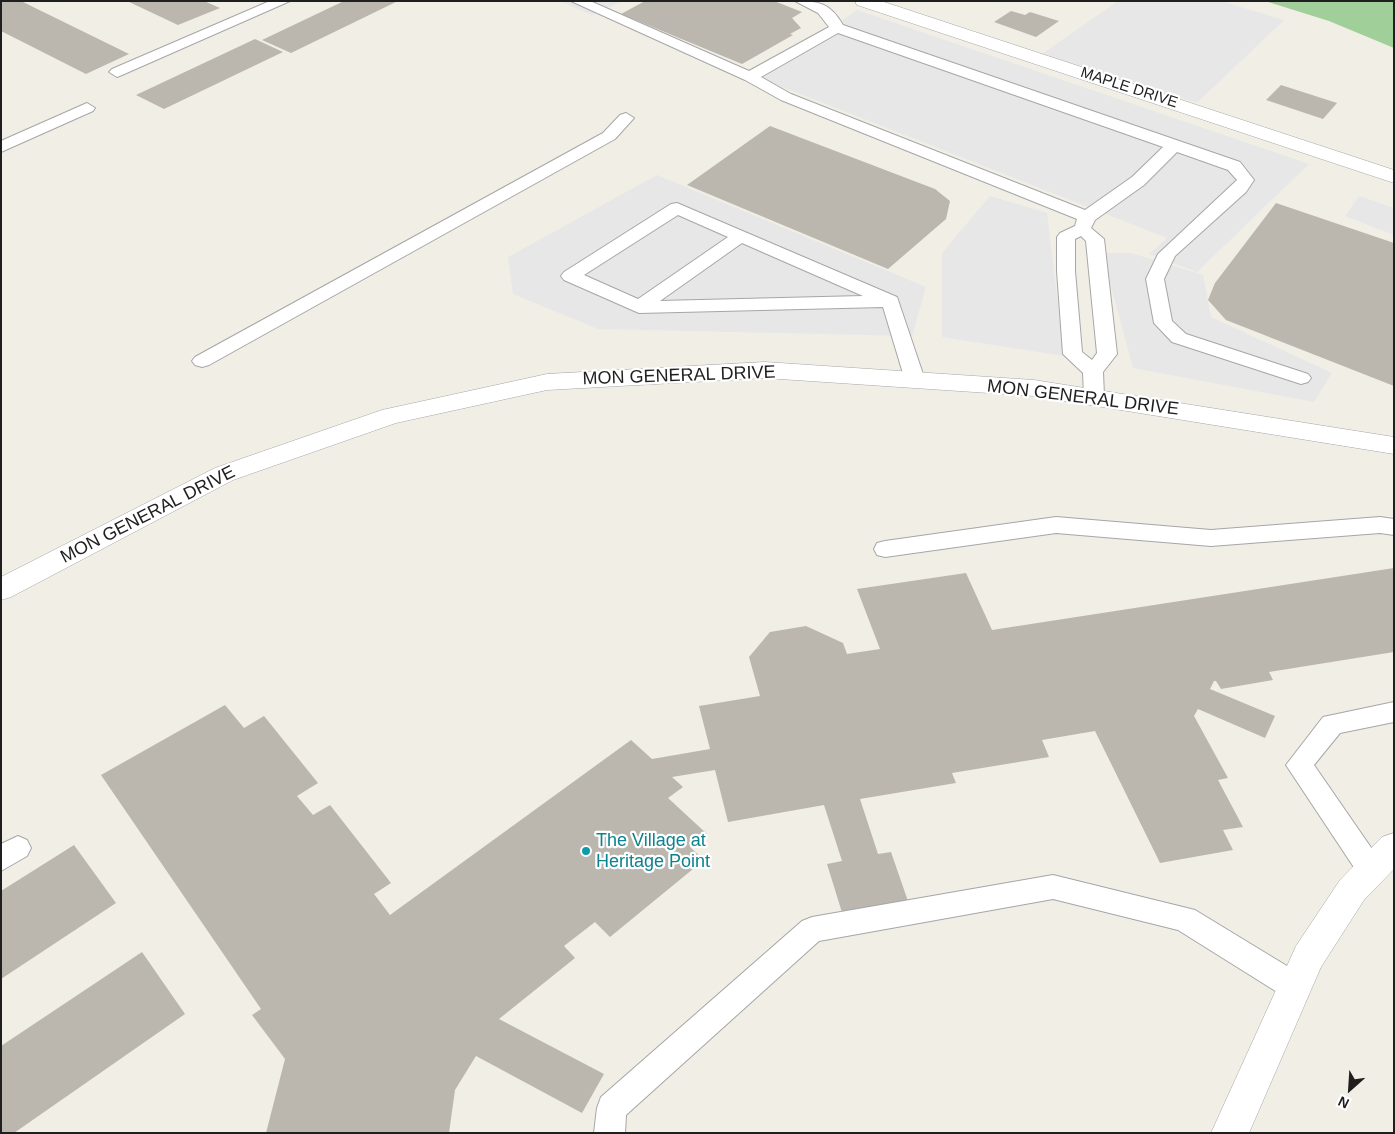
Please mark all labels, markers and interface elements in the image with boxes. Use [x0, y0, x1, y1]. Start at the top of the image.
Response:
street label: MAPLE DRIVE [1078, 64, 1180, 112]
street label: MON GENERAL DRIVE [582, 362, 776, 390]
street label: MON GENERAL DRIVE [986, 376, 1180, 420]
street label: MON GENERAL DRIVE [57, 462, 239, 568]
place label: The Village at Heritage Point [596, 830, 710, 872]
marker: The Village at Heritage Point [580, 845, 592, 857]
north arrow [1325, 1064, 1375, 1114]
text: N [1335, 1093, 1351, 1112]

